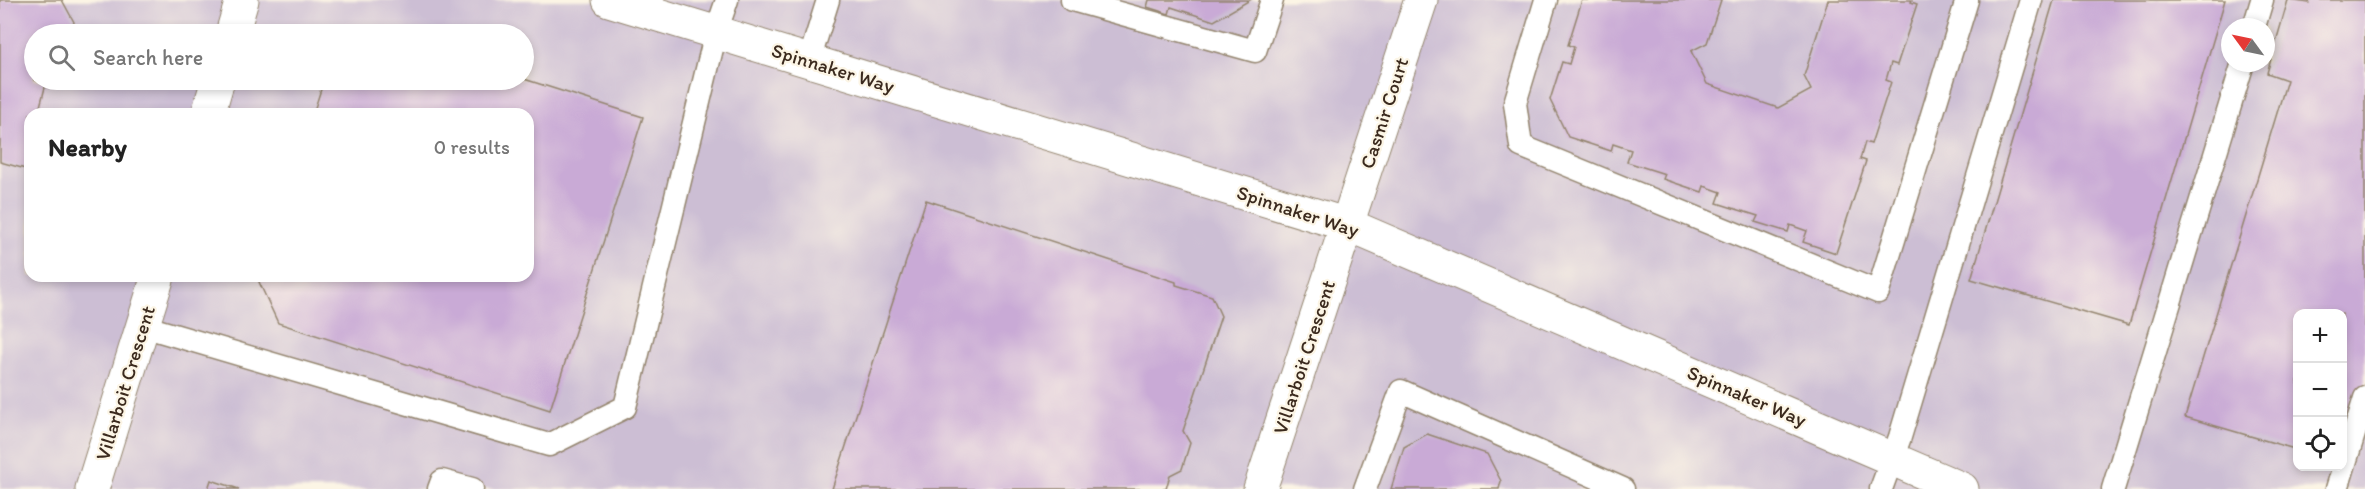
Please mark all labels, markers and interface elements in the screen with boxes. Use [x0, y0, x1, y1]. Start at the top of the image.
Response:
north arrow [2221, 18, 2275, 72]
search box [24, 24, 534, 90]
street label: Spinnaker Way [769, 38, 898, 98]
icon: search [45, 41, 78, 74]
text: Search here [93, 44, 203, 71]
street label: Casmir Court [1355, 54, 1413, 172]
text: Nearby [48, 131, 127, 163]
text: 0 results [434, 135, 510, 159]
street label: Spinnaker Way [1234, 180, 1363, 242]
street label: Villarboit Crescent [1268, 277, 1340, 437]
street label: Villarboit Crescent [90, 303, 160, 463]
map controls [2293, 309, 2347, 471]
button: + [2293, 309, 2347, 363]
street label: Spinnaker Way [1684, 360, 1811, 432]
button: − [2293, 363, 2347, 417]
button: locate [2293, 417, 2347, 471]

